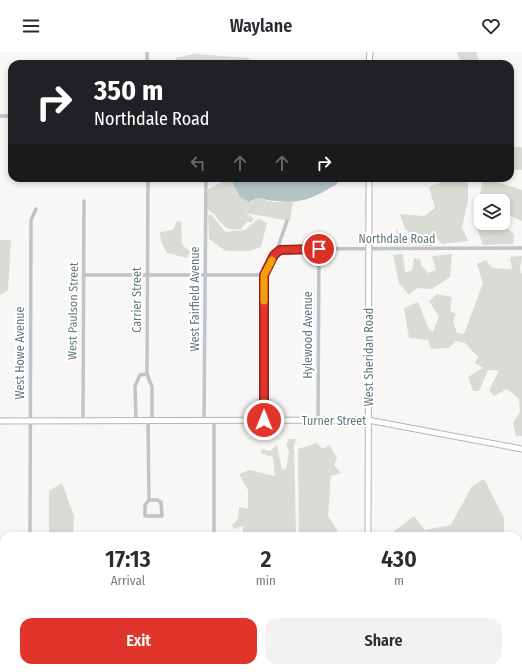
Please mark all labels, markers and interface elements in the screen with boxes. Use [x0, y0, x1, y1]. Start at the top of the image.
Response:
icon: menu [20, 15, 42, 37]
text: Waylane [230, 15, 292, 37]
icon: heart [480, 15, 502, 37]
text: 350 m [94, 74, 163, 107]
icon: right [28, 76, 80, 128]
text: Northdale Road [94, 108, 209, 130]
icon: left [187, 152, 209, 174]
icon: ahead [229, 152, 251, 174]
icon: ahead [271, 152, 293, 174]
icon: right [313, 152, 335, 174]
map controls [474, 194, 510, 230]
button: layers [474, 194, 510, 230]
pin [302, 232, 336, 266]
street label: Northdale Road [359, 232, 435, 246]
icon: arrive [308, 238, 330, 260]
street label: West Fairfield Avenue [188, 246, 202, 351]
street label: West Paulson Street [65, 262, 81, 360]
street label: Carrier Street [130, 267, 144, 333]
street label: Hylewood Avenue [301, 291, 315, 379]
street label: West Howe Avenue [13, 306, 27, 399]
street label: West Sheridan Road [362, 308, 376, 406]
position arrow [243, 399, 285, 441]
street label: Turner Street [302, 414, 366, 428]
text: 17:13 [105, 545, 151, 573]
text: 2 [260, 545, 271, 573]
text: 430 [381, 545, 417, 573]
text: Arrival [111, 573, 145, 588]
text: min [256, 573, 276, 588]
text: m [394, 573, 404, 588]
button: Exit [20, 618, 257, 664]
button: Share [265, 618, 502, 664]

